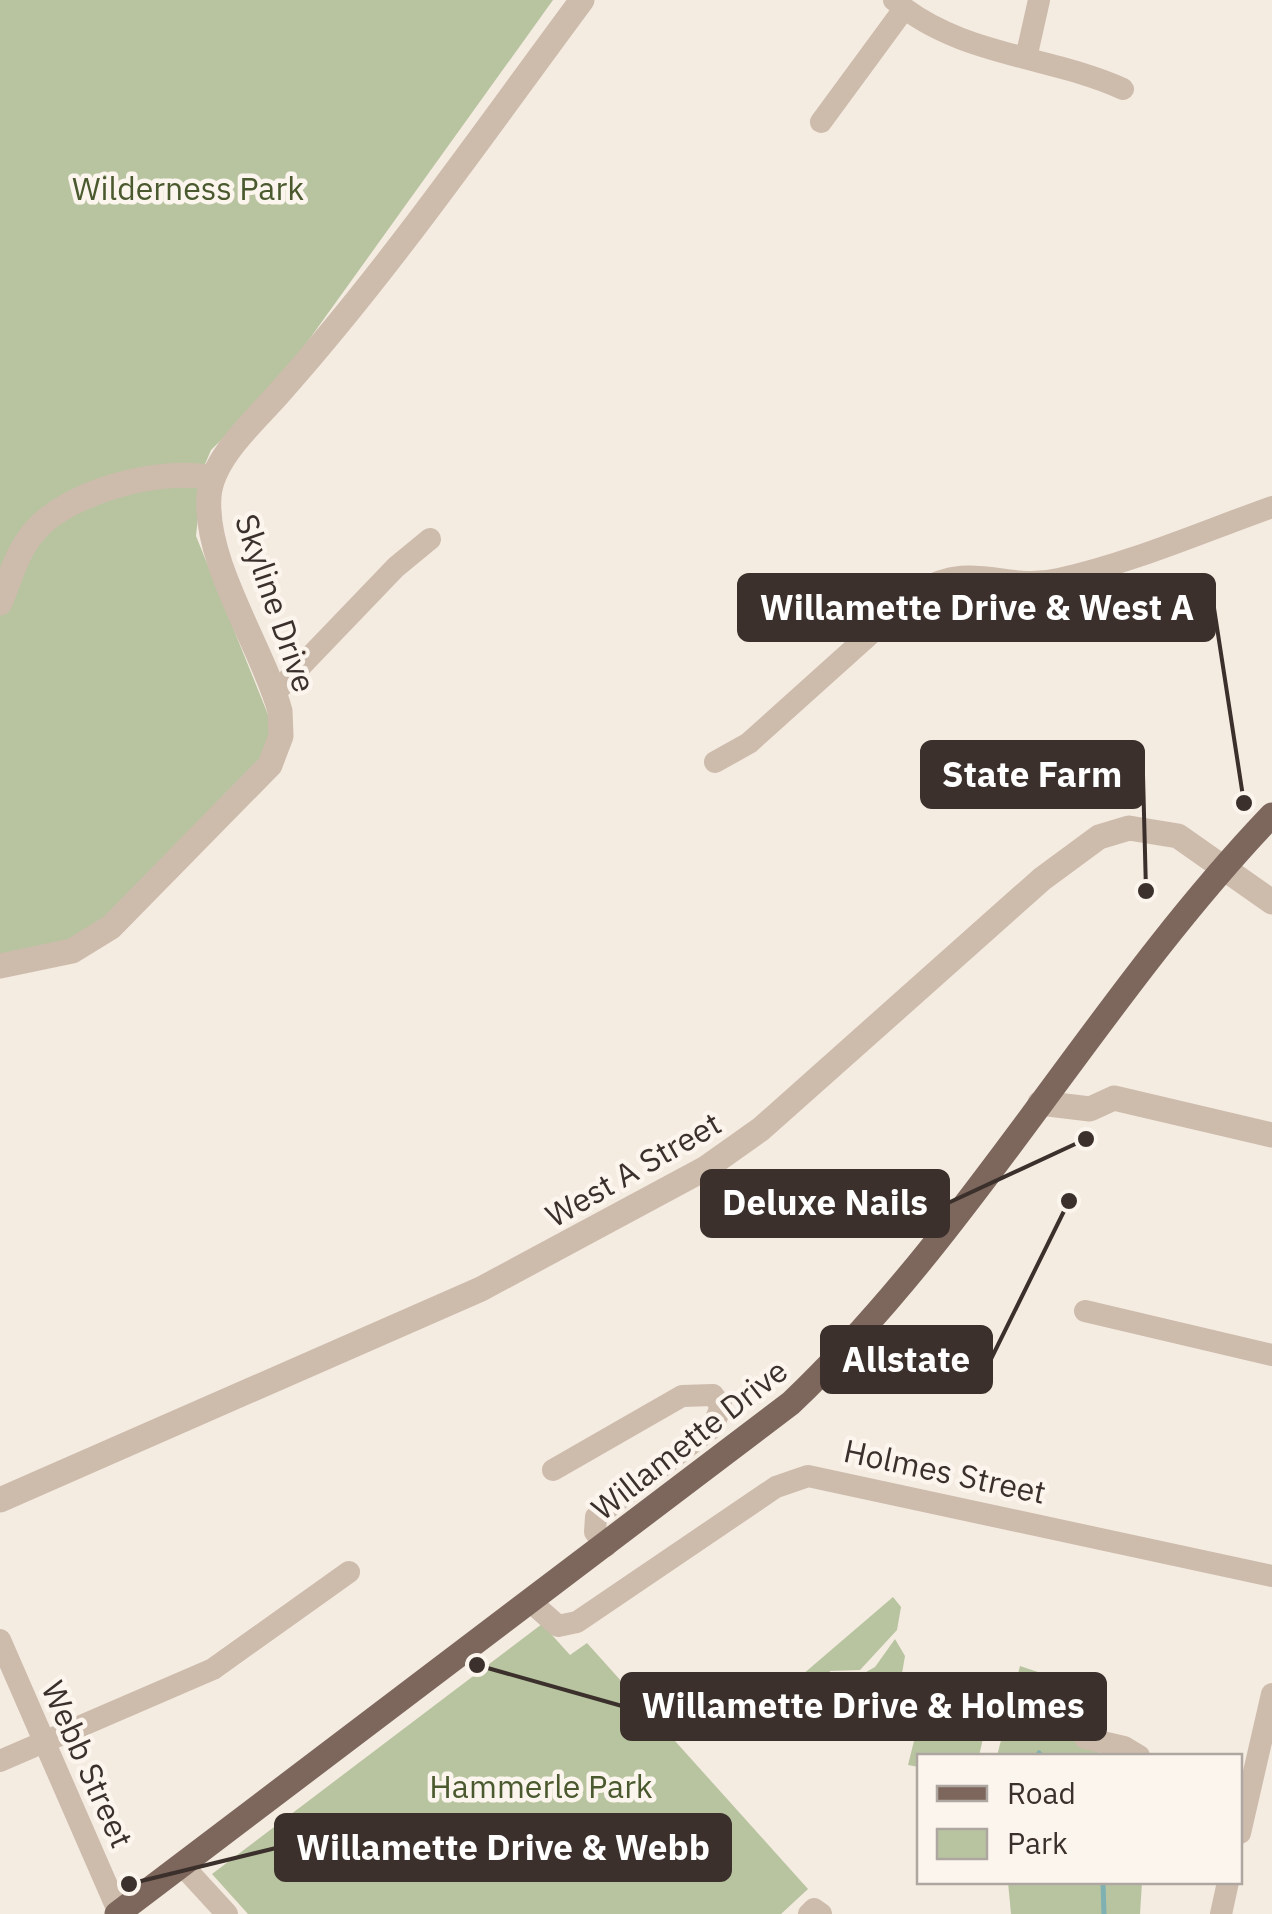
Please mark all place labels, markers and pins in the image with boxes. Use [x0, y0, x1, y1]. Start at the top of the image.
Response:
callout: Willamette Drive & West A [739, 575, 1214, 640]
callout: State Farm [922, 742, 1143, 807]
callout: Deluxe Nails [702, 1171, 948, 1236]
callout: Allstate [822, 1327, 991, 1392]
callout: Willamette Drive & Holmes [622, 1674, 1105, 1739]
callout: Willamette Drive & Webb [276, 1815, 730, 1880]

